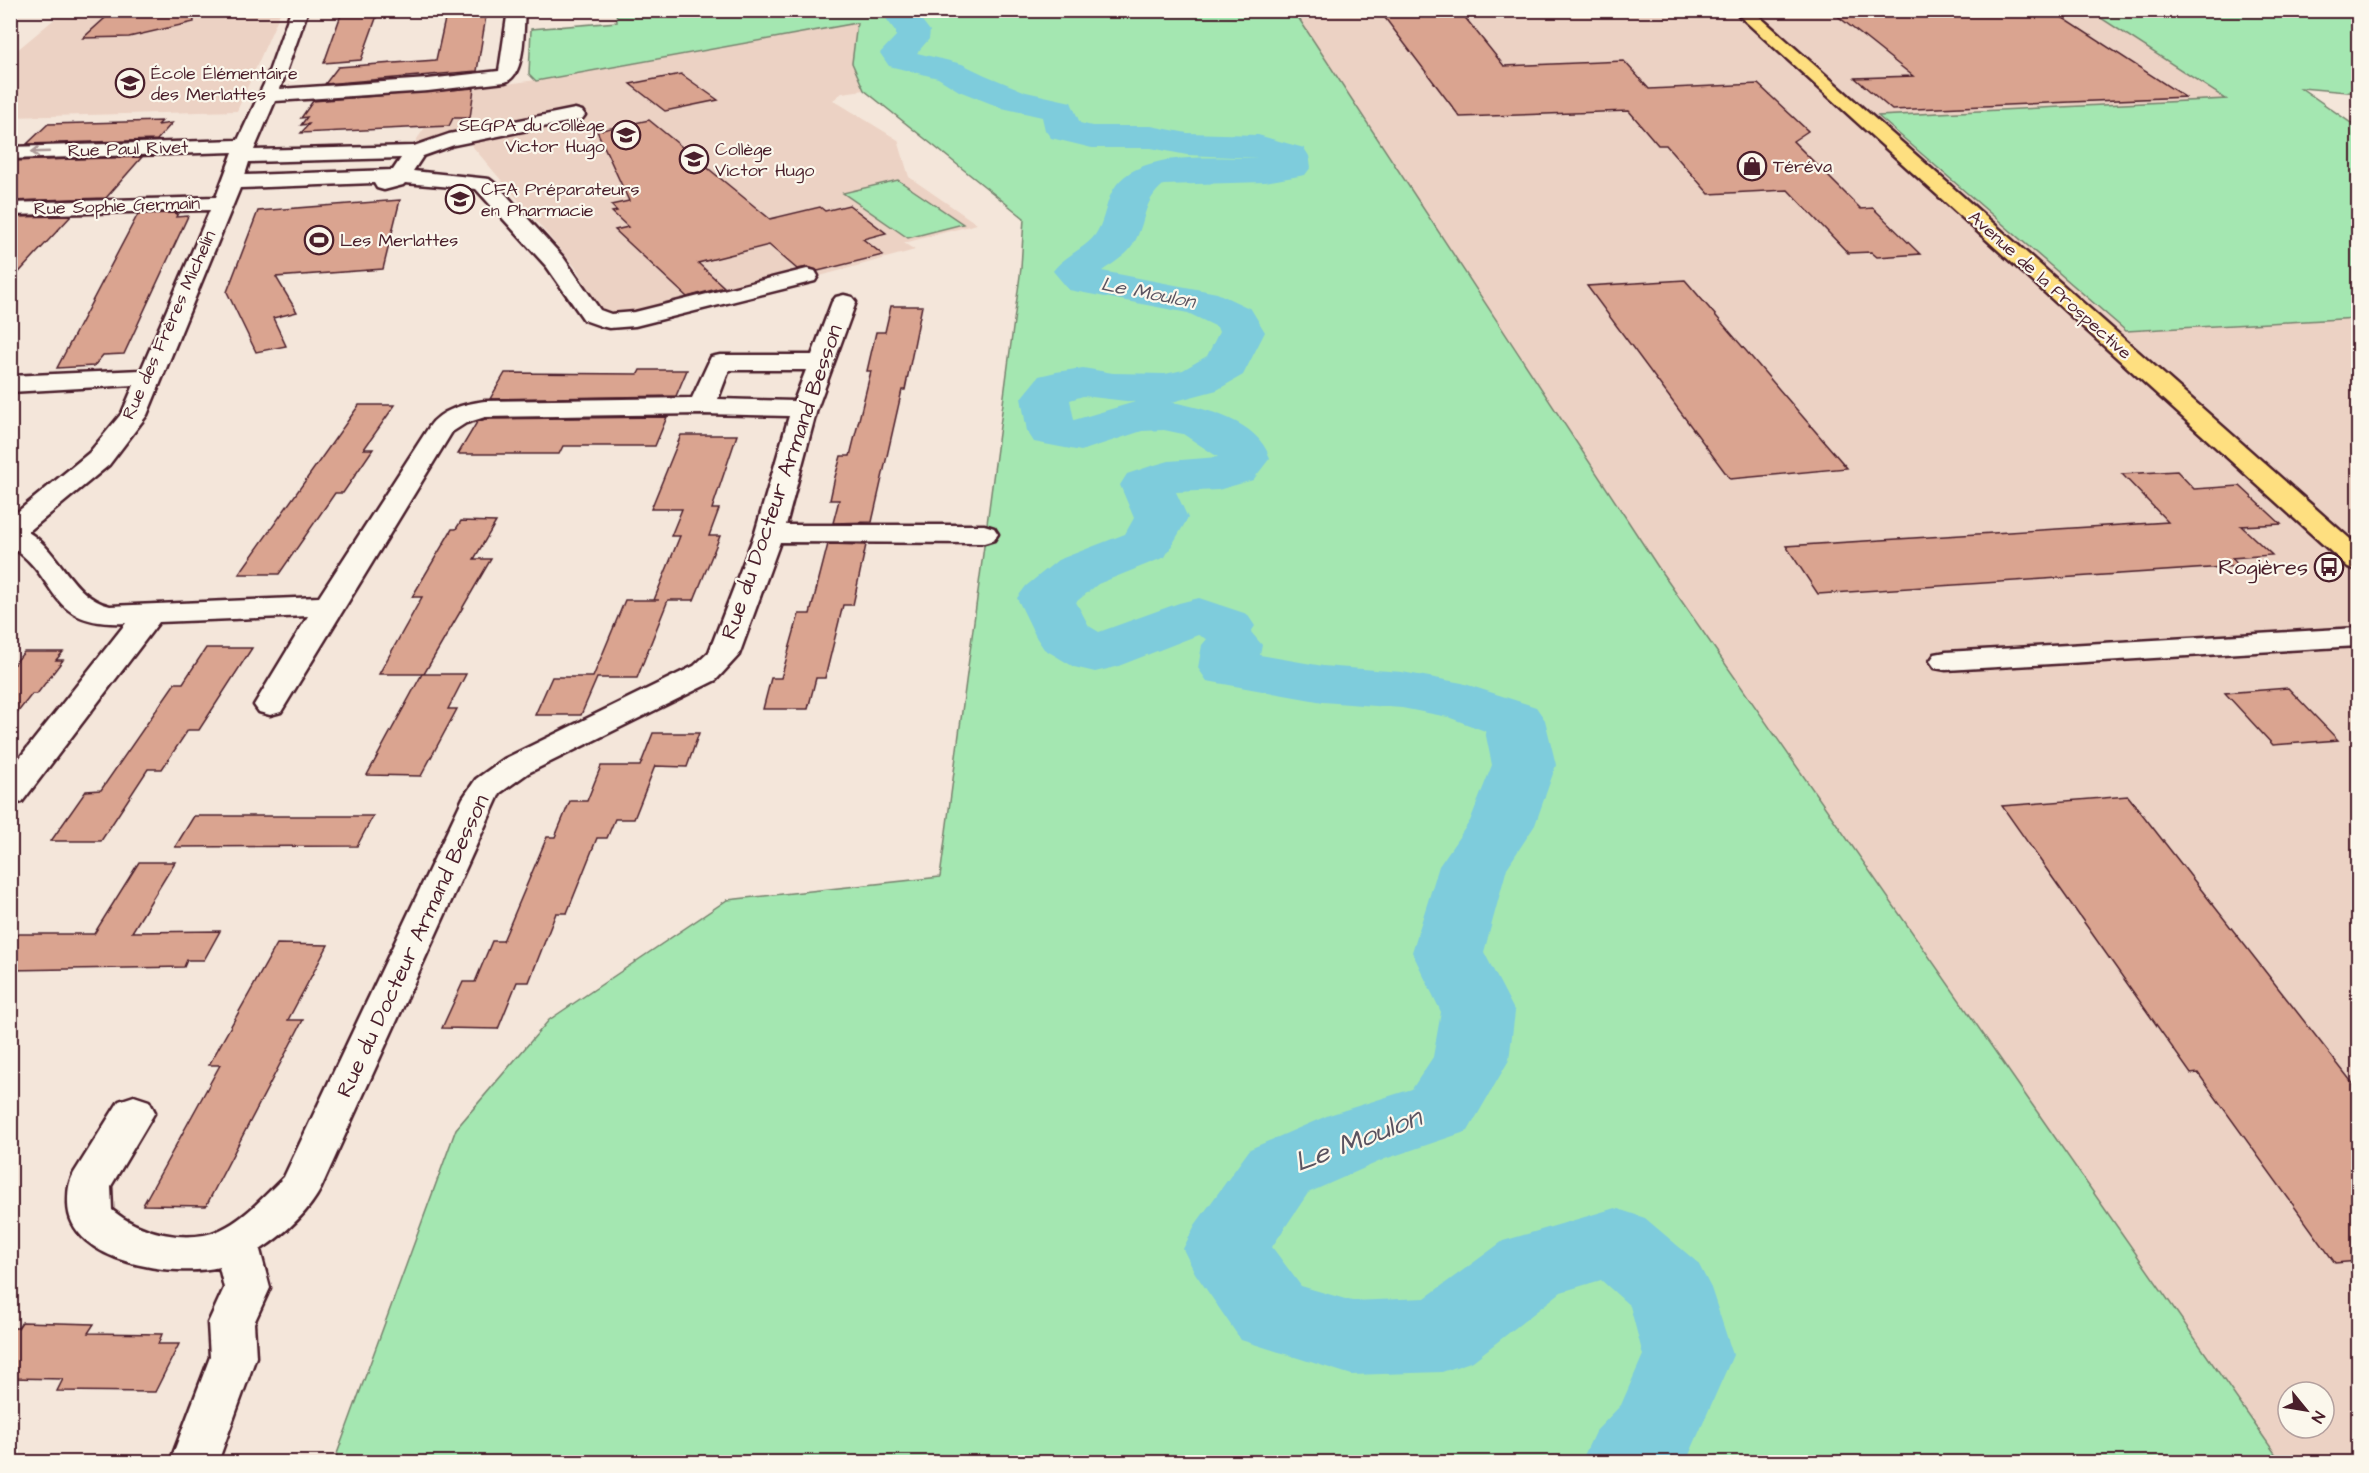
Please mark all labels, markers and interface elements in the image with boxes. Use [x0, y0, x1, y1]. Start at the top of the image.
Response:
place label: École Élémentaire des Merlattes [151, 61, 298, 107]
school or university icon: École Élémentaire des Merlattes [114, 67, 146, 99]
place label: SEGPA du collège Victor Hugo [459, 113, 605, 160]
school or university icon: SEGPA du collège Victor Hugo [610, 119, 642, 151]
street label: Rue Paul Rivet [67, 134, 189, 164]
place label: Collège Victor Hugo [715, 137, 814, 184]
school or university icon: Collège Victor Hugo [678, 143, 710, 175]
one-way arrow [30, 146, 50, 158]
shop icon: Téréva [1736, 150, 1768, 182]
place label: Téréva [1773, 154, 1832, 179]
place label: CFA Préparateurs en Pharmacie [481, 177, 639, 223]
school or university icon: CFA Préparateurs en Pharmacie [444, 183, 476, 215]
street label: Rue Sophie Germain [33, 191, 201, 221]
street label: Avenue de la Prospective [1963, 205, 2137, 365]
sports icon: Les Merlattes [303, 224, 335, 256]
street label: Rue des Frères Michelin [116, 227, 222, 423]
place label: Les Merlattes [340, 228, 458, 253]
water label: Le Moulon [1099, 270, 1199, 316]
street label: Rue du Docteur Armand Besson [713, 320, 851, 644]
bus stop icon: Rogières [2313, 551, 2345, 583]
place label: Rogières [2218, 552, 2308, 584]
street label: Rue du Docteur Armand Besson [329, 789, 497, 1103]
water label: Le Moulon [1289, 1097, 1429, 1182]
north arrow [2276, 1380, 2336, 1440]
text: N [2306, 1407, 2330, 1427]

